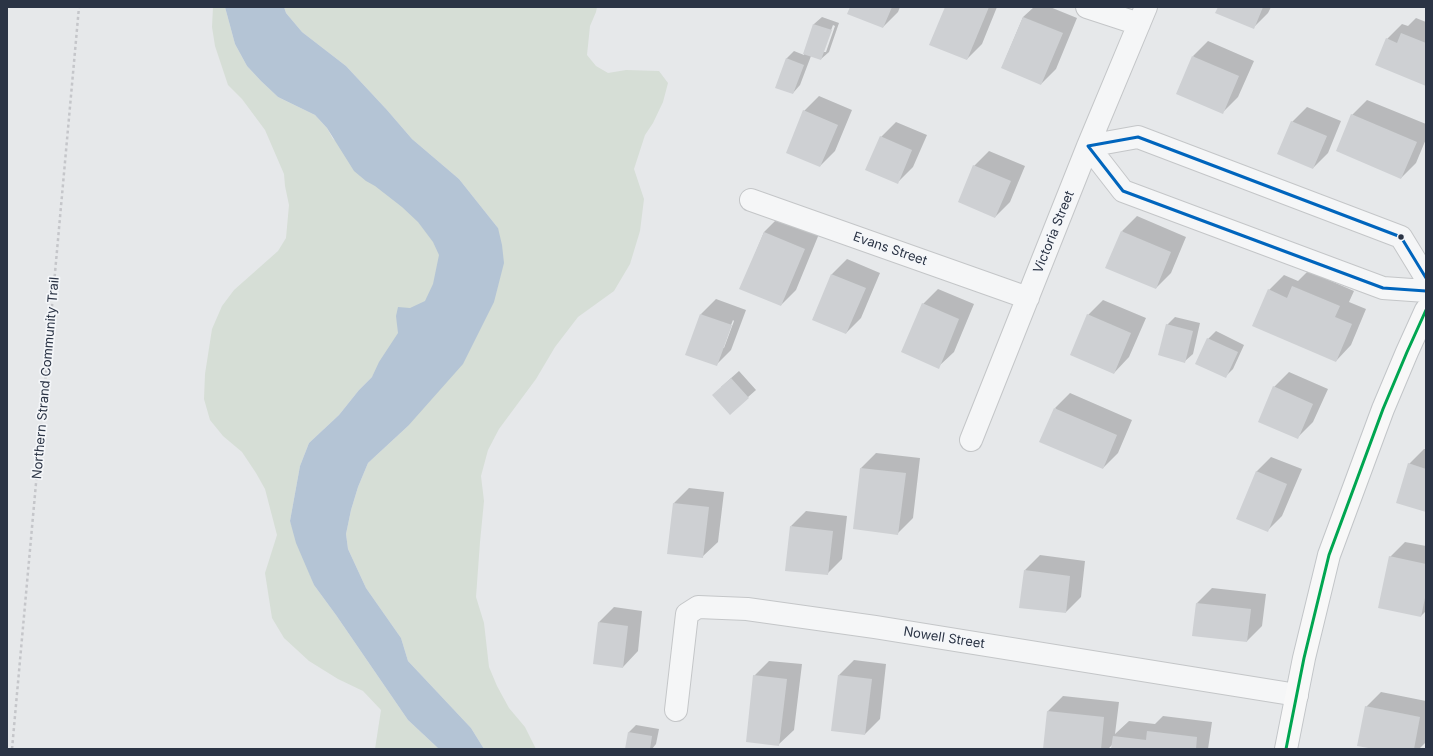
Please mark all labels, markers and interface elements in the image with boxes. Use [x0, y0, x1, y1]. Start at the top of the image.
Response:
street label: Victoria Street [1030, 189, 1078, 275]
street label: Evans Street [851, 229, 929, 269]
unlabelled marker [1396, 232, 1406, 242]
street label: Northern Strand Community Trail [29, 276, 63, 480]
street label: Nowell Street [902, 624, 986, 652]

